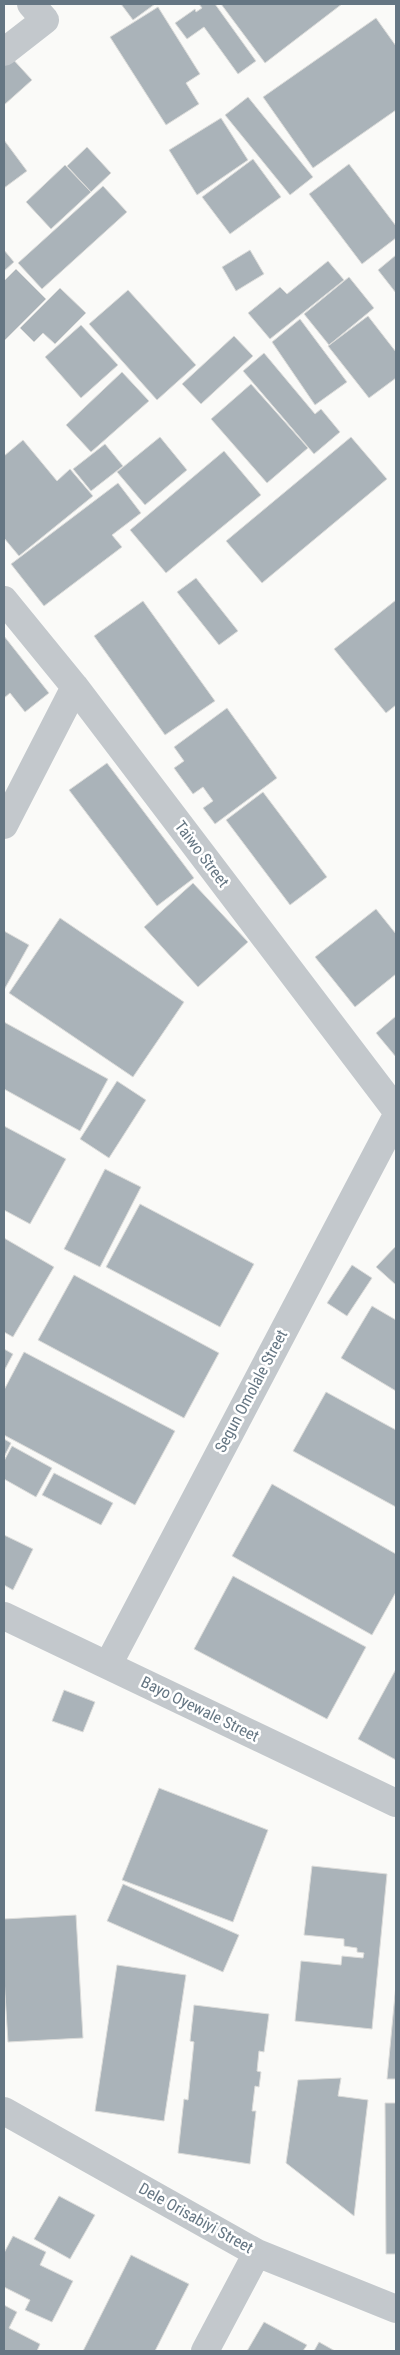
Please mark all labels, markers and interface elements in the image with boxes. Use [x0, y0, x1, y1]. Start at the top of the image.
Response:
street label: Taiwo Street [171, 817, 233, 891]
street label: Segun Omolale Street [211, 1326, 291, 1456]
street label: Bayo Oyewale Street [138, 1672, 262, 1746]
street label: Dele Orisabiyi Street [136, 2179, 257, 2257]

